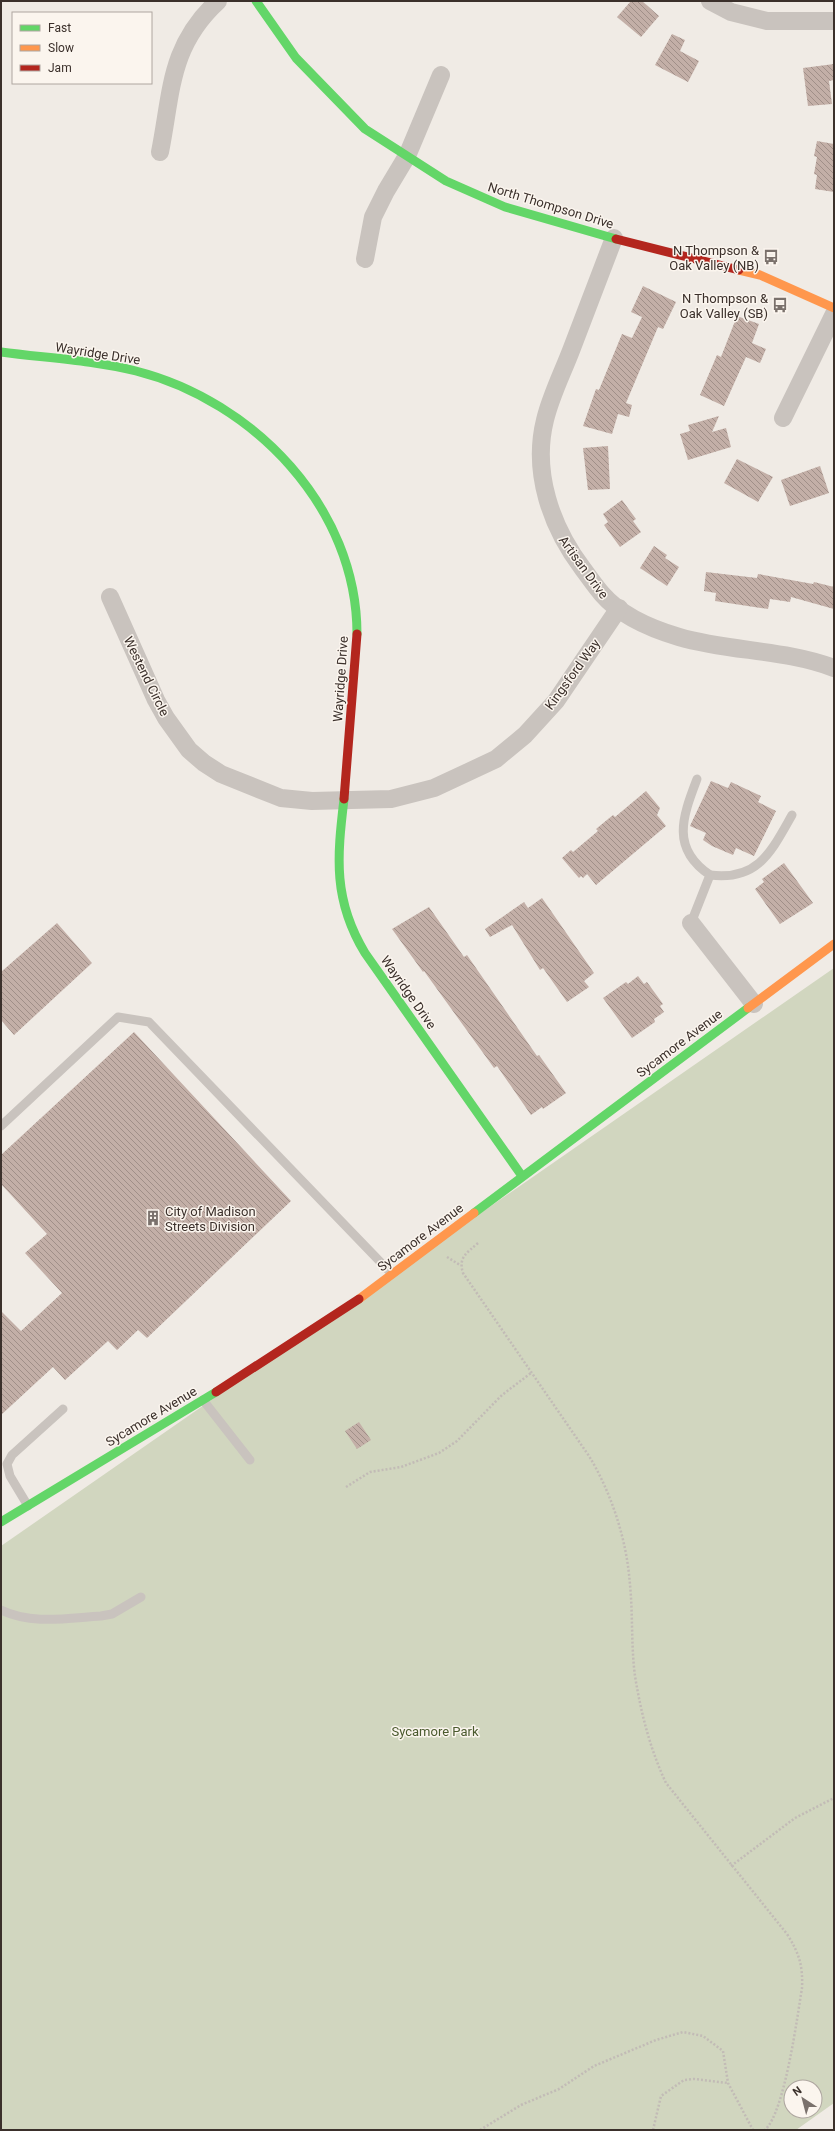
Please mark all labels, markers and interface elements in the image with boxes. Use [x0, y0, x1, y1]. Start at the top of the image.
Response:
legend [12, 12, 152, 84]
text: Fast [48, 21, 71, 35]
text: Slow [48, 41, 74, 55]
text: Jam [48, 61, 72, 75]
street label: North Thompson Drive [486, 179, 616, 232]
place label: N Thompson & Oak Valley (NB) [669, 243, 760, 273]
bus stop icon: N Thompson & Oak Valley (NB) [762, 248, 780, 266]
place label: N Thompson & Oak Valley (SB) [680, 291, 769, 321]
bus stop icon: N Thompson & Oak Valley (SB) [771, 296, 789, 314]
street label: Wayridge Drive [54, 339, 142, 368]
street label: Artisan Drive [556, 533, 611, 602]
street label: Westend Circle [121, 634, 172, 719]
street label: Wayridge Drive [330, 636, 351, 722]
street label: Kingsford Way [542, 636, 603, 713]
street label: Wayridge Drive [378, 953, 439, 1032]
street label: Sycamore Avenue [634, 1006, 725, 1081]
street label: Sycamore Avenue [375, 1200, 466, 1275]
place label: City of Madison Streets Division [165, 1204, 256, 1234]
building icon: City of Madison Streets Division [144, 1209, 162, 1227]
street label: Sycamore Avenue [103, 1383, 200, 1449]
park label: Sycamore Park [391, 1724, 479, 1739]
north arrow [783, 2079, 823, 2119]
text: N [790, 2084, 805, 2099]

